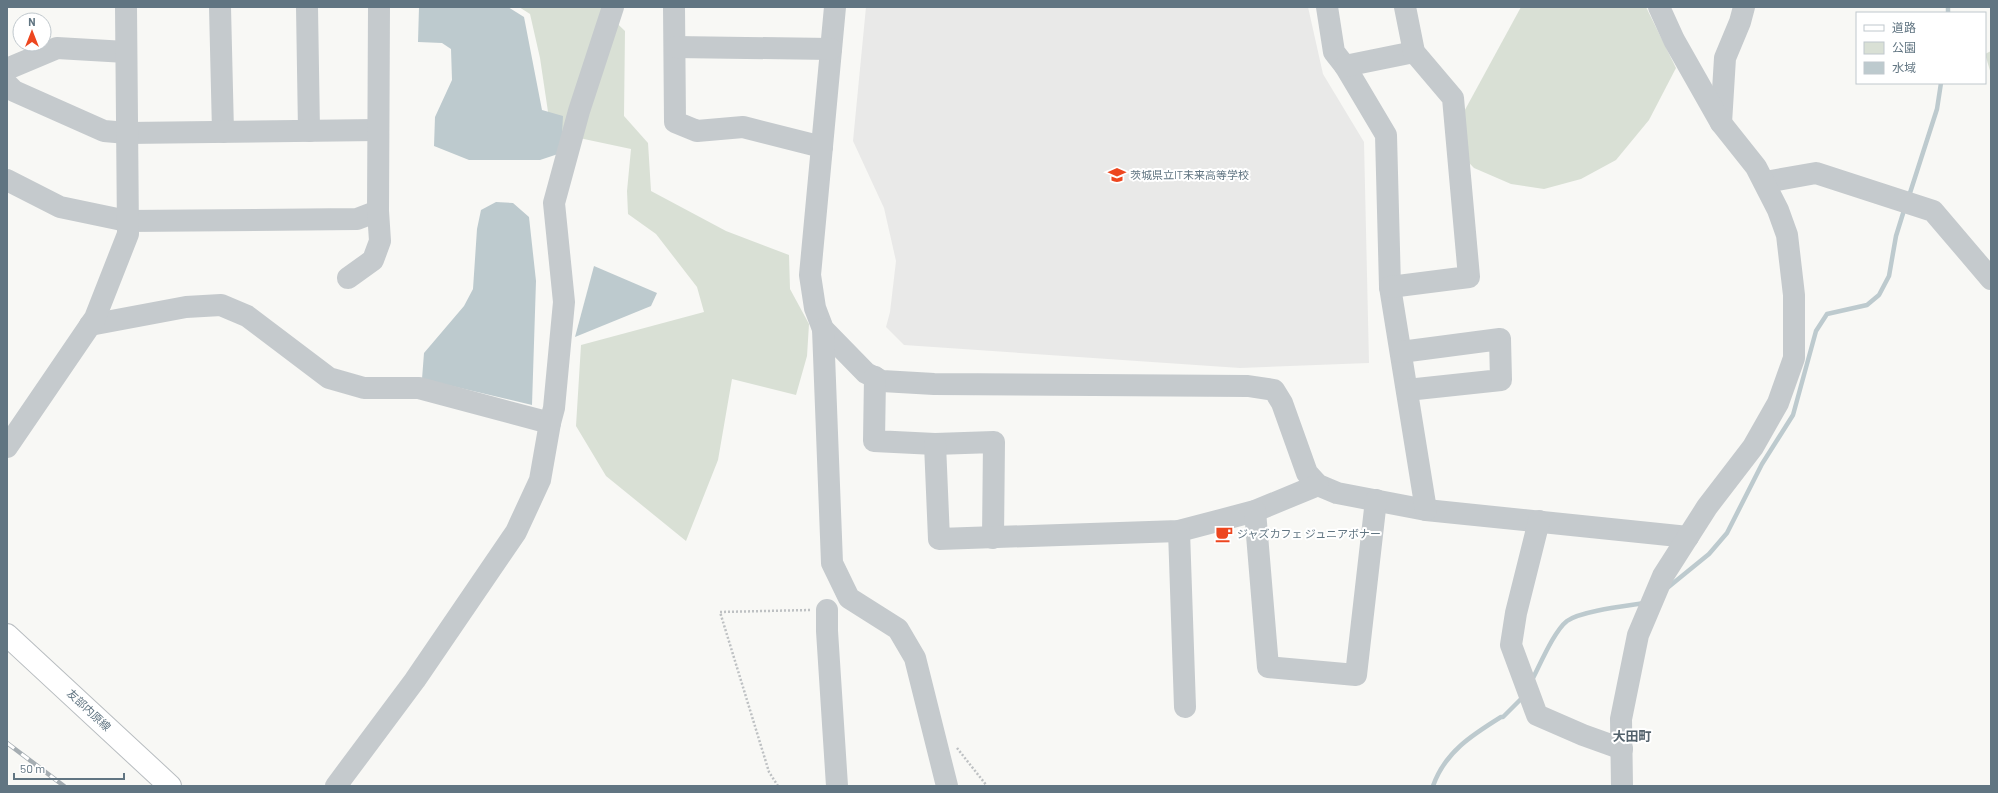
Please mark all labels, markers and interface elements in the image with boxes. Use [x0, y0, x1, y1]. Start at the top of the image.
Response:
north arrow [12, 12, 52, 52]
legend [1856, 12, 1986, 84]
text: N [28, 15, 36, 28]
text: 道路 [1892, 20, 1916, 34]
text: 公園 [1892, 40, 1916, 54]
text: 水域 [1892, 60, 1916, 74]
school or university icon: 茨城県立IT未来高等学校 [1107, 165, 1127, 185]
place label: 茨城県立IT未来高等学校 [1130, 168, 1249, 181]
cafe icon: ジャズカフェ ジュニアボナー [1214, 524, 1234, 544]
place label: ジャズカフェ ジュニアボナー [1237, 527, 1381, 540]
street label: 友部内原線 [65, 686, 114, 733]
district label: 大田町 [1612, 728, 1652, 744]
scale bar [14, 755, 124, 781]
text: 50 m [20, 761, 45, 775]

